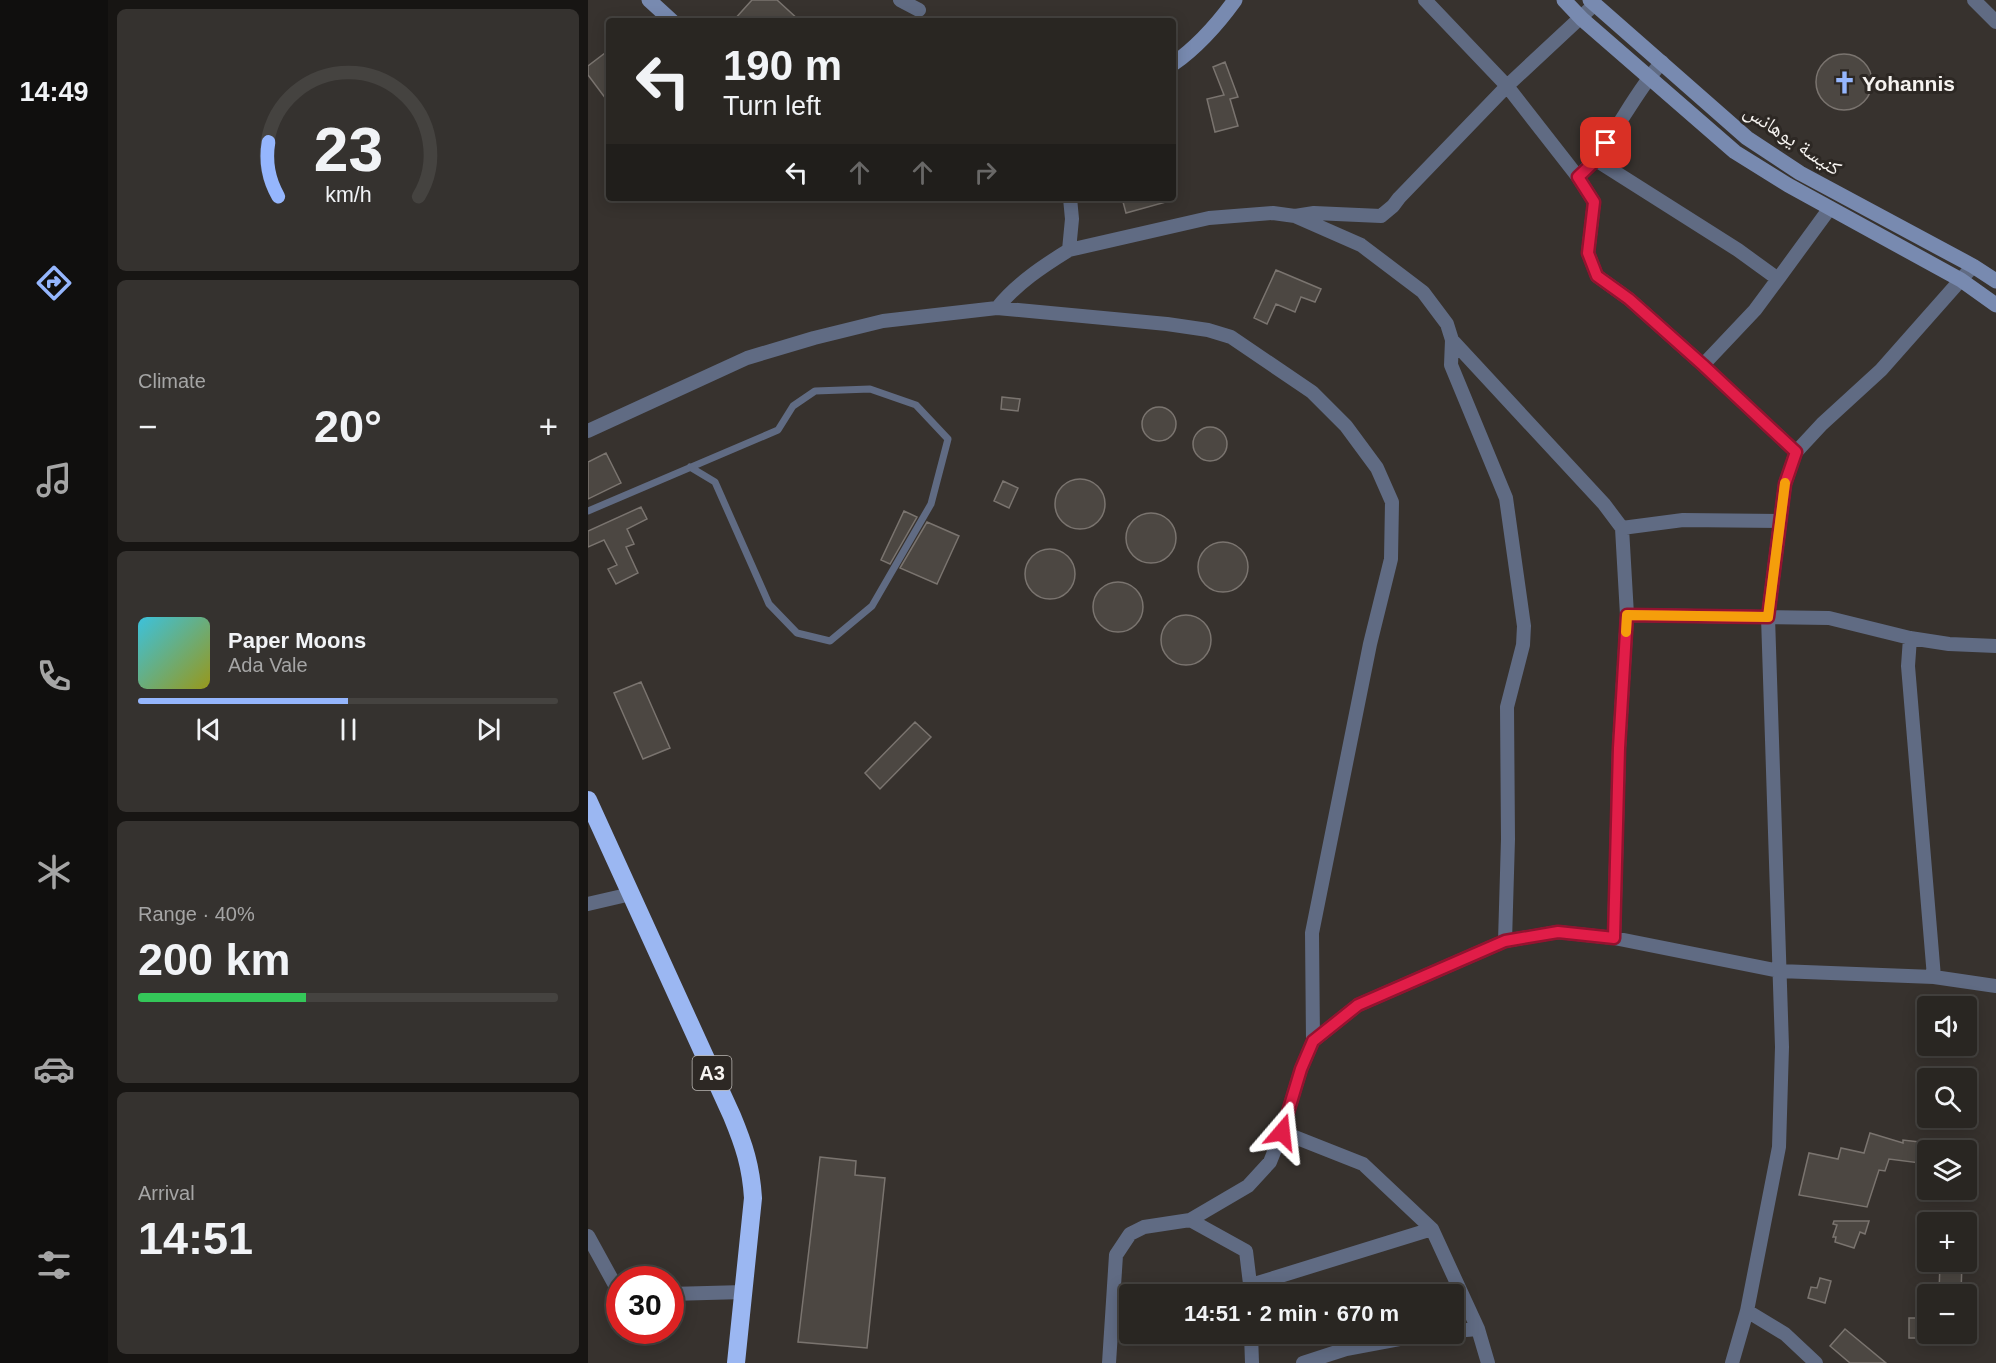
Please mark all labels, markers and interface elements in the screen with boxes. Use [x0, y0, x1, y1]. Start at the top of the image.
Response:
icon: left [624, 42, 702, 120]
text: 190 m [723, 42, 842, 89]
church icon: Yohannis [1831, 70, 1857, 96]
place label: Yohannis [1862, 72, 1955, 95]
text: 14:49 [19, 77, 89, 107]
text: Turn left [723, 91, 821, 121]
street label: كنيسة يوهانس [1739, 98, 1846, 182]
text: 23 [313, 115, 383, 184]
pin [1580, 117, 1631, 168]
icon: arrive [1589, 126, 1622, 159]
icon: left [780, 156, 813, 189]
icon: ahead [843, 156, 876, 189]
icon: ahead [906, 156, 939, 189]
icon: right [969, 156, 1002, 189]
text: km/h [325, 183, 371, 207]
icon: directions [33, 262, 75, 304]
text: Climate [138, 370, 206, 392]
text: 20° [314, 401, 382, 452]
text: − [138, 408, 157, 445]
text: + [539, 408, 558, 445]
icon: music [33, 459, 75, 501]
text: Paper Moons [228, 628, 366, 653]
text: Ada Vale [228, 654, 308, 676]
icon: phone [33, 655, 75, 697]
icon: previous [192, 713, 225, 746]
icon: pause [332, 713, 365, 746]
icon: next [472, 713, 505, 746]
icon: climate [33, 851, 75, 893]
text: Range · 40% [138, 903, 255, 925]
text: 200 km [138, 934, 291, 985]
map controls [1917, 996, 1977, 1344]
button: sound [1917, 996, 1977, 1056]
icon: car [33, 1048, 75, 1090]
road number: A3 [692, 1056, 732, 1090]
button: search [1917, 1068, 1977, 1128]
position arrow [1250, 1100, 1314, 1164]
button: layers [1917, 1140, 1977, 1200]
text: Arrival [138, 1182, 195, 1204]
button: + [1917, 1212, 1977, 1272]
text: 14:51 [138, 1213, 253, 1264]
icon: filters [33, 1244, 75, 1286]
speed limit sign: 30 [606, 1266, 684, 1344]
button: − [1917, 1284, 1977, 1344]
text: 14:51 · 2 min · 670 m [1184, 1301, 1399, 1326]

